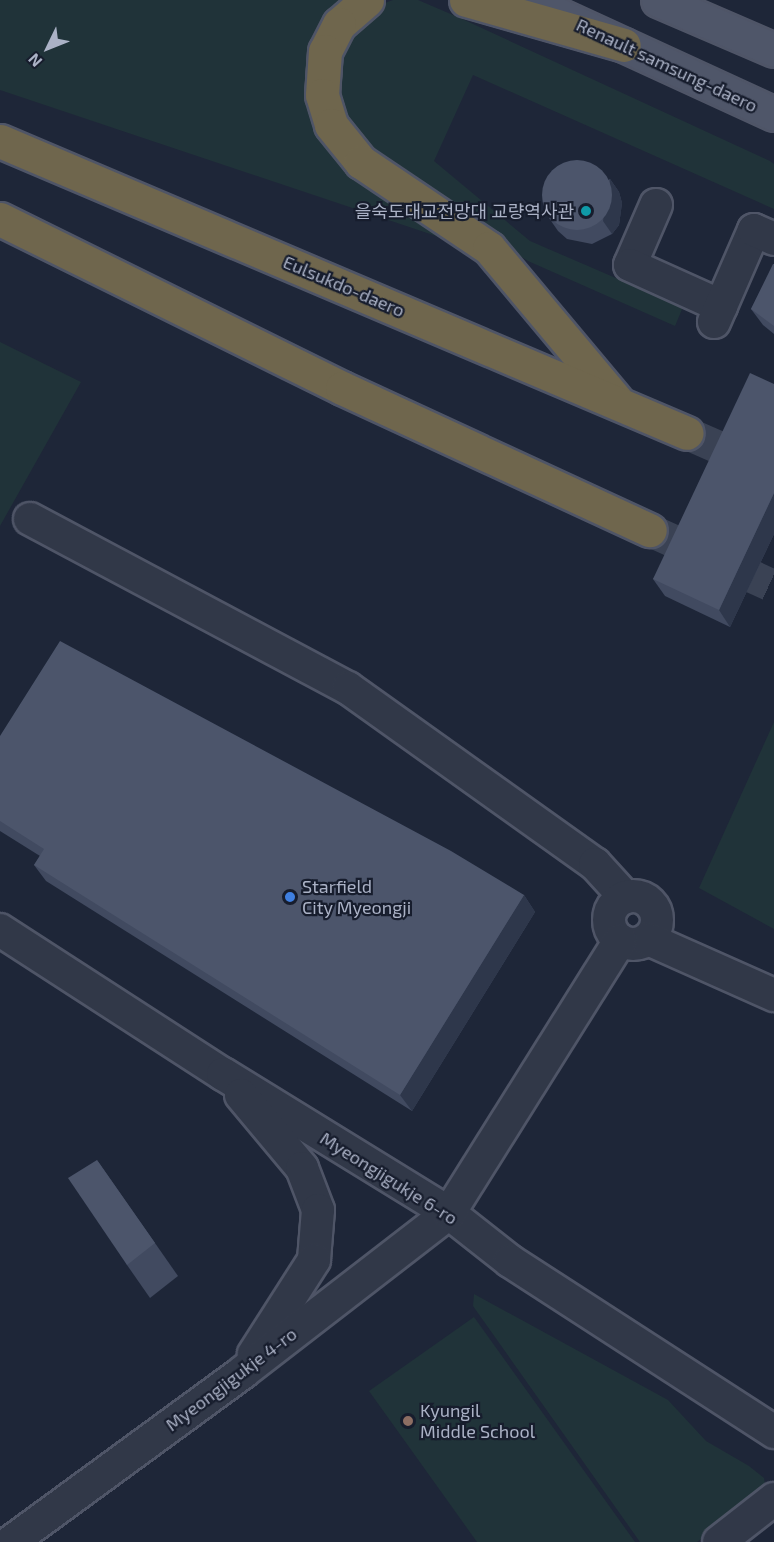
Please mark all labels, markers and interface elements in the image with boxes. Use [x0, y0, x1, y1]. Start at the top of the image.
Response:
street label: Renault samsung-daero [573, 14, 761, 116]
north arrow [18, 18, 78, 78]
text: N [24, 50, 45, 71]
place label: 을숙도대교전망대 교량역사관 [355, 200, 574, 222]
marker: 을숙도대교전망대 교량역사관 [579, 204, 593, 218]
street label: Eulsukdo-daero [280, 251, 408, 321]
place label: Starfield City Myeongji [302, 876, 412, 918]
marker: Starfield City Myeongji [283, 890, 297, 904]
street label: Myeongjigukje 6-ro [316, 1127, 462, 1229]
street label: Myeongjigukje 4-ro [161, 1323, 301, 1435]
place label: Kyungil Middle School [420, 1400, 535, 1442]
marker: Kyungil Middle School [401, 1414, 415, 1428]

